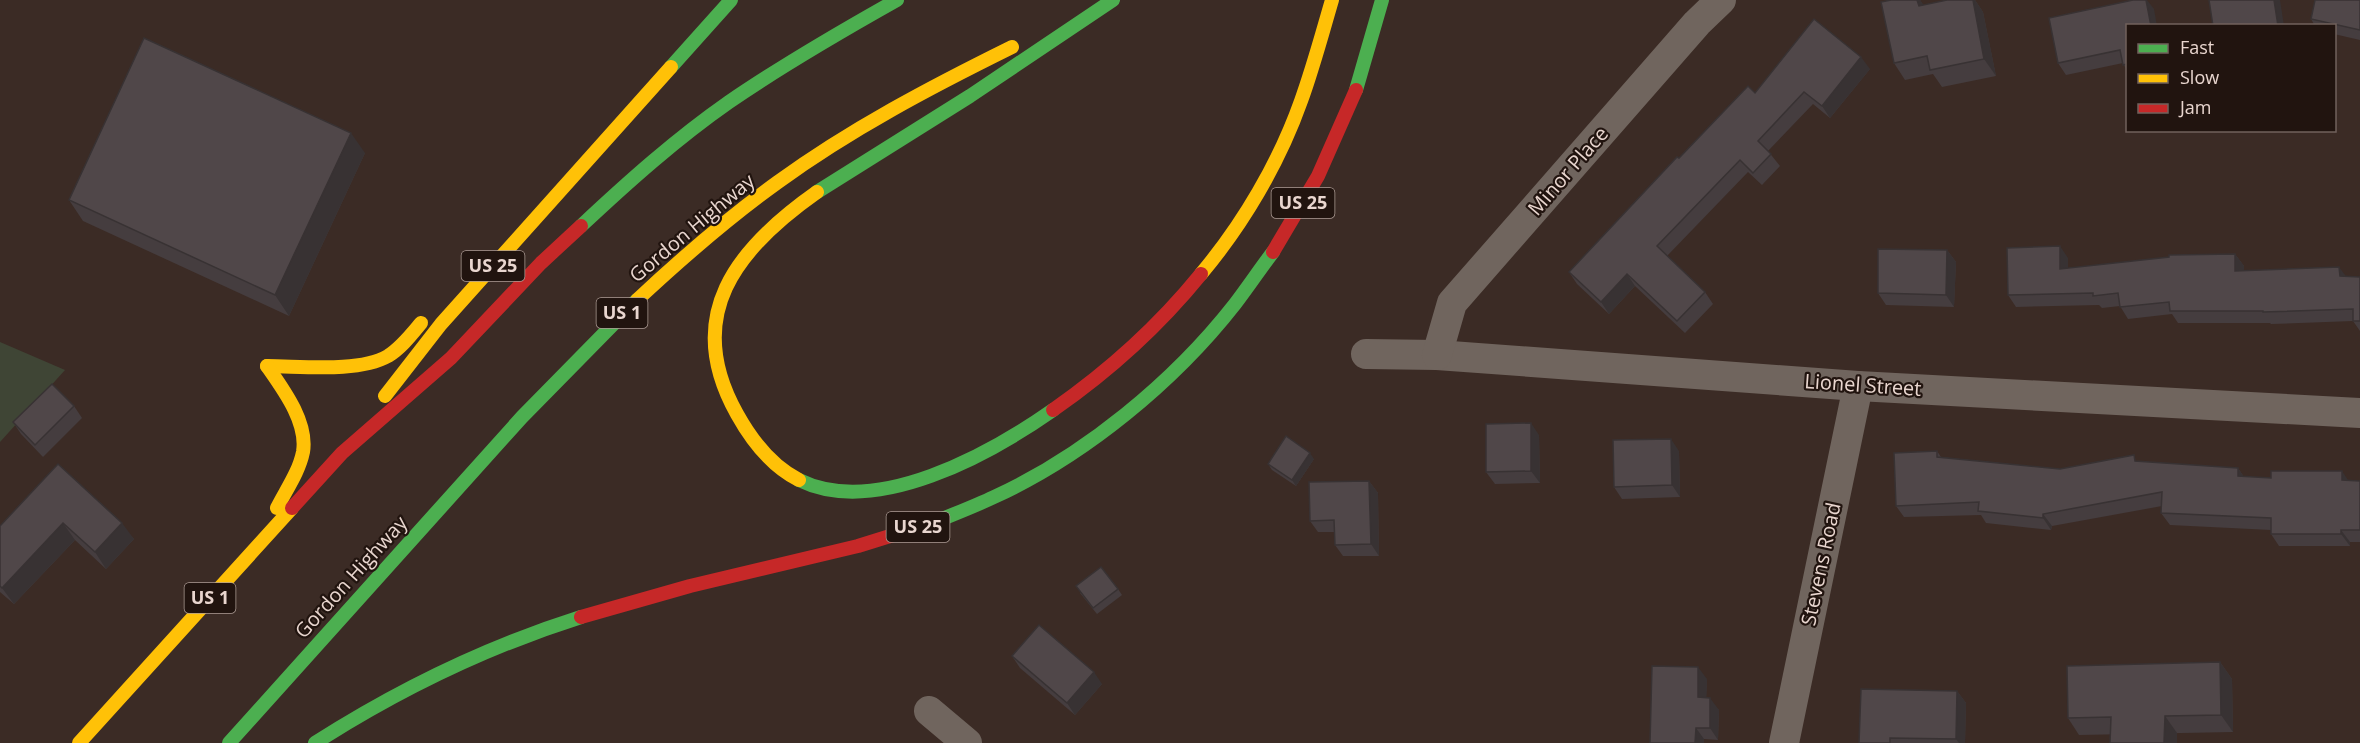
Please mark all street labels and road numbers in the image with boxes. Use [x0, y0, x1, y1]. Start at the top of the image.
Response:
street label: Minor Place [1521, 120, 1614, 221]
street label: Gordon Highway [623, 167, 761, 288]
road number: US 25 [1272, 188, 1334, 218]
road number: US 25 [462, 251, 524, 281]
road number: US 1 [596, 298, 648, 328]
street label: Lionel Street [1804, 367, 1922, 402]
street label: Stevens Road [1794, 500, 1847, 628]
street label: Gordon Highway [288, 509, 414, 644]
road number: US 25 [886, 512, 950, 542]
road number: US 1 [184, 583, 236, 613]

